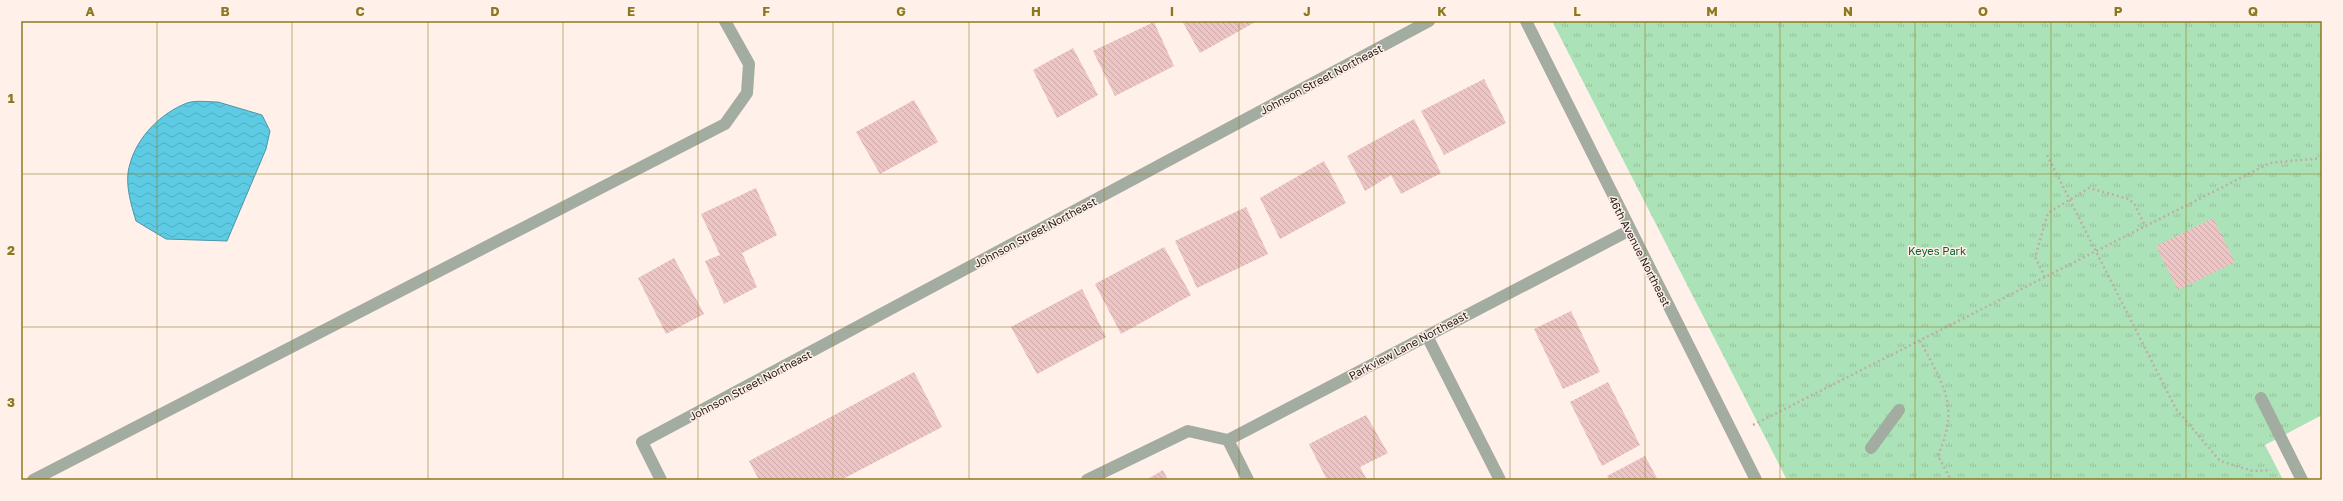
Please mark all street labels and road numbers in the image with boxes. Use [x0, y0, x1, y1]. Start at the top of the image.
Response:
street label: Johnson Street Northeast [1257, 41, 1385, 117]
street label: Johnson Street Northeast [971, 194, 1099, 270]
street label: 46th Avenue Northeast [1606, 194, 1674, 308]
street label: Parkview Lane Northeast [1346, 308, 1470, 382]
street label: Johnson Street Northeast [686, 347, 814, 423]

